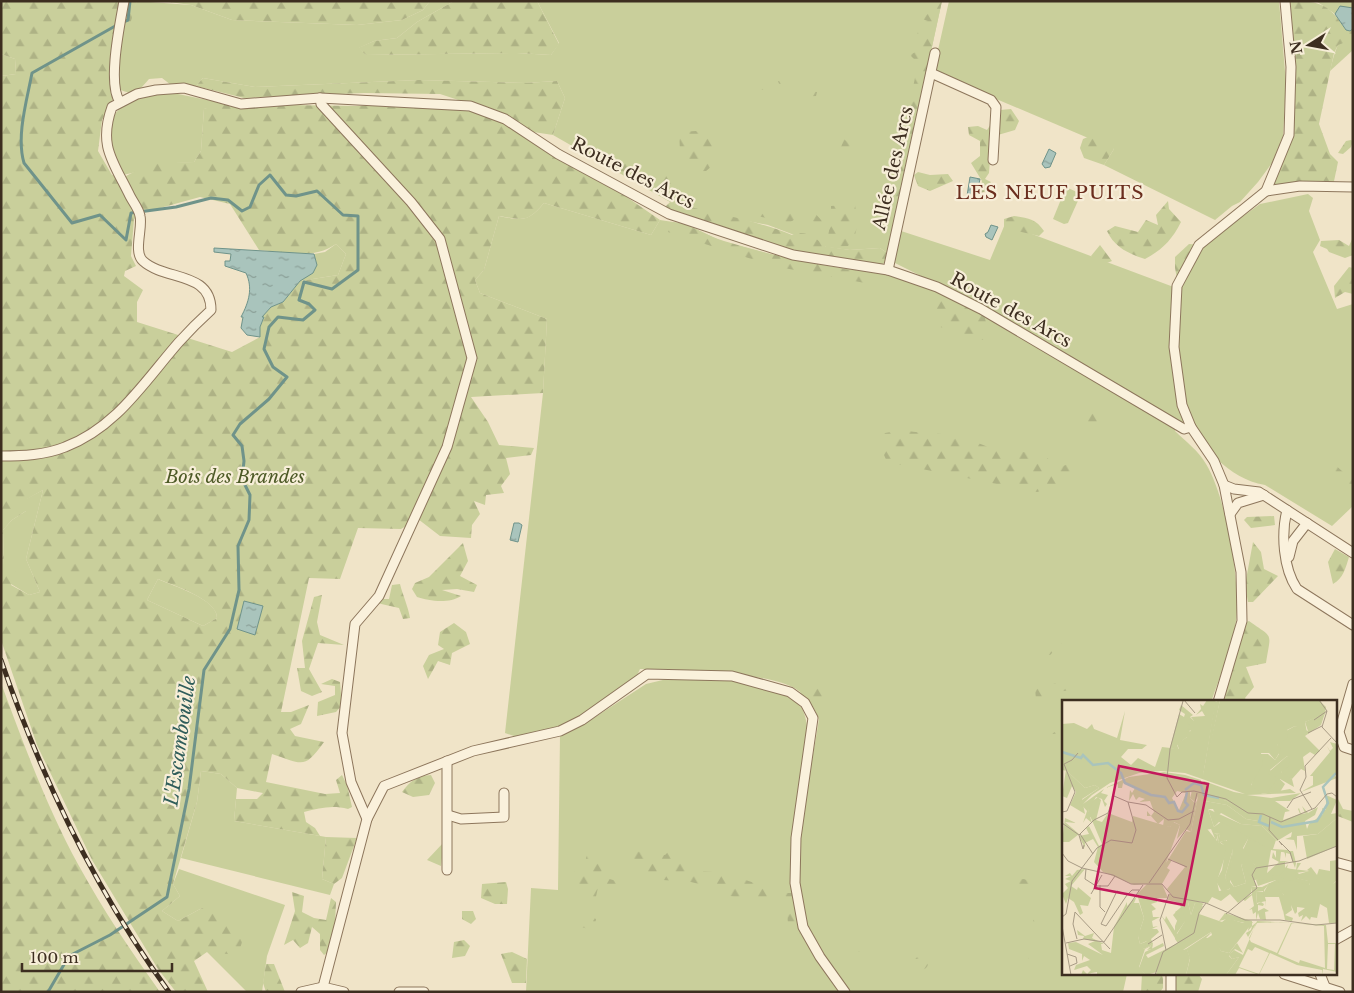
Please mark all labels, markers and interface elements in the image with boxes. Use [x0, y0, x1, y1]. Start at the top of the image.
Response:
north arrow [1284, 20, 1334, 70]
text: N [1286, 39, 1306, 56]
street label: Allée des Arcs [868, 104, 918, 233]
street label: Route des Arcs [568, 132, 698, 214]
district label: LES NEUF PUITS [955, 181, 1145, 204]
street label: Route des Arcs [946, 268, 1076, 352]
park label: Bois des Brandes [164, 466, 305, 488]
water label: L'Escambouille [159, 674, 201, 809]
inset map [1062, 700, 1336, 976]
scale bar [22, 940, 172, 972]
text: 100 m [30, 948, 79, 967]

